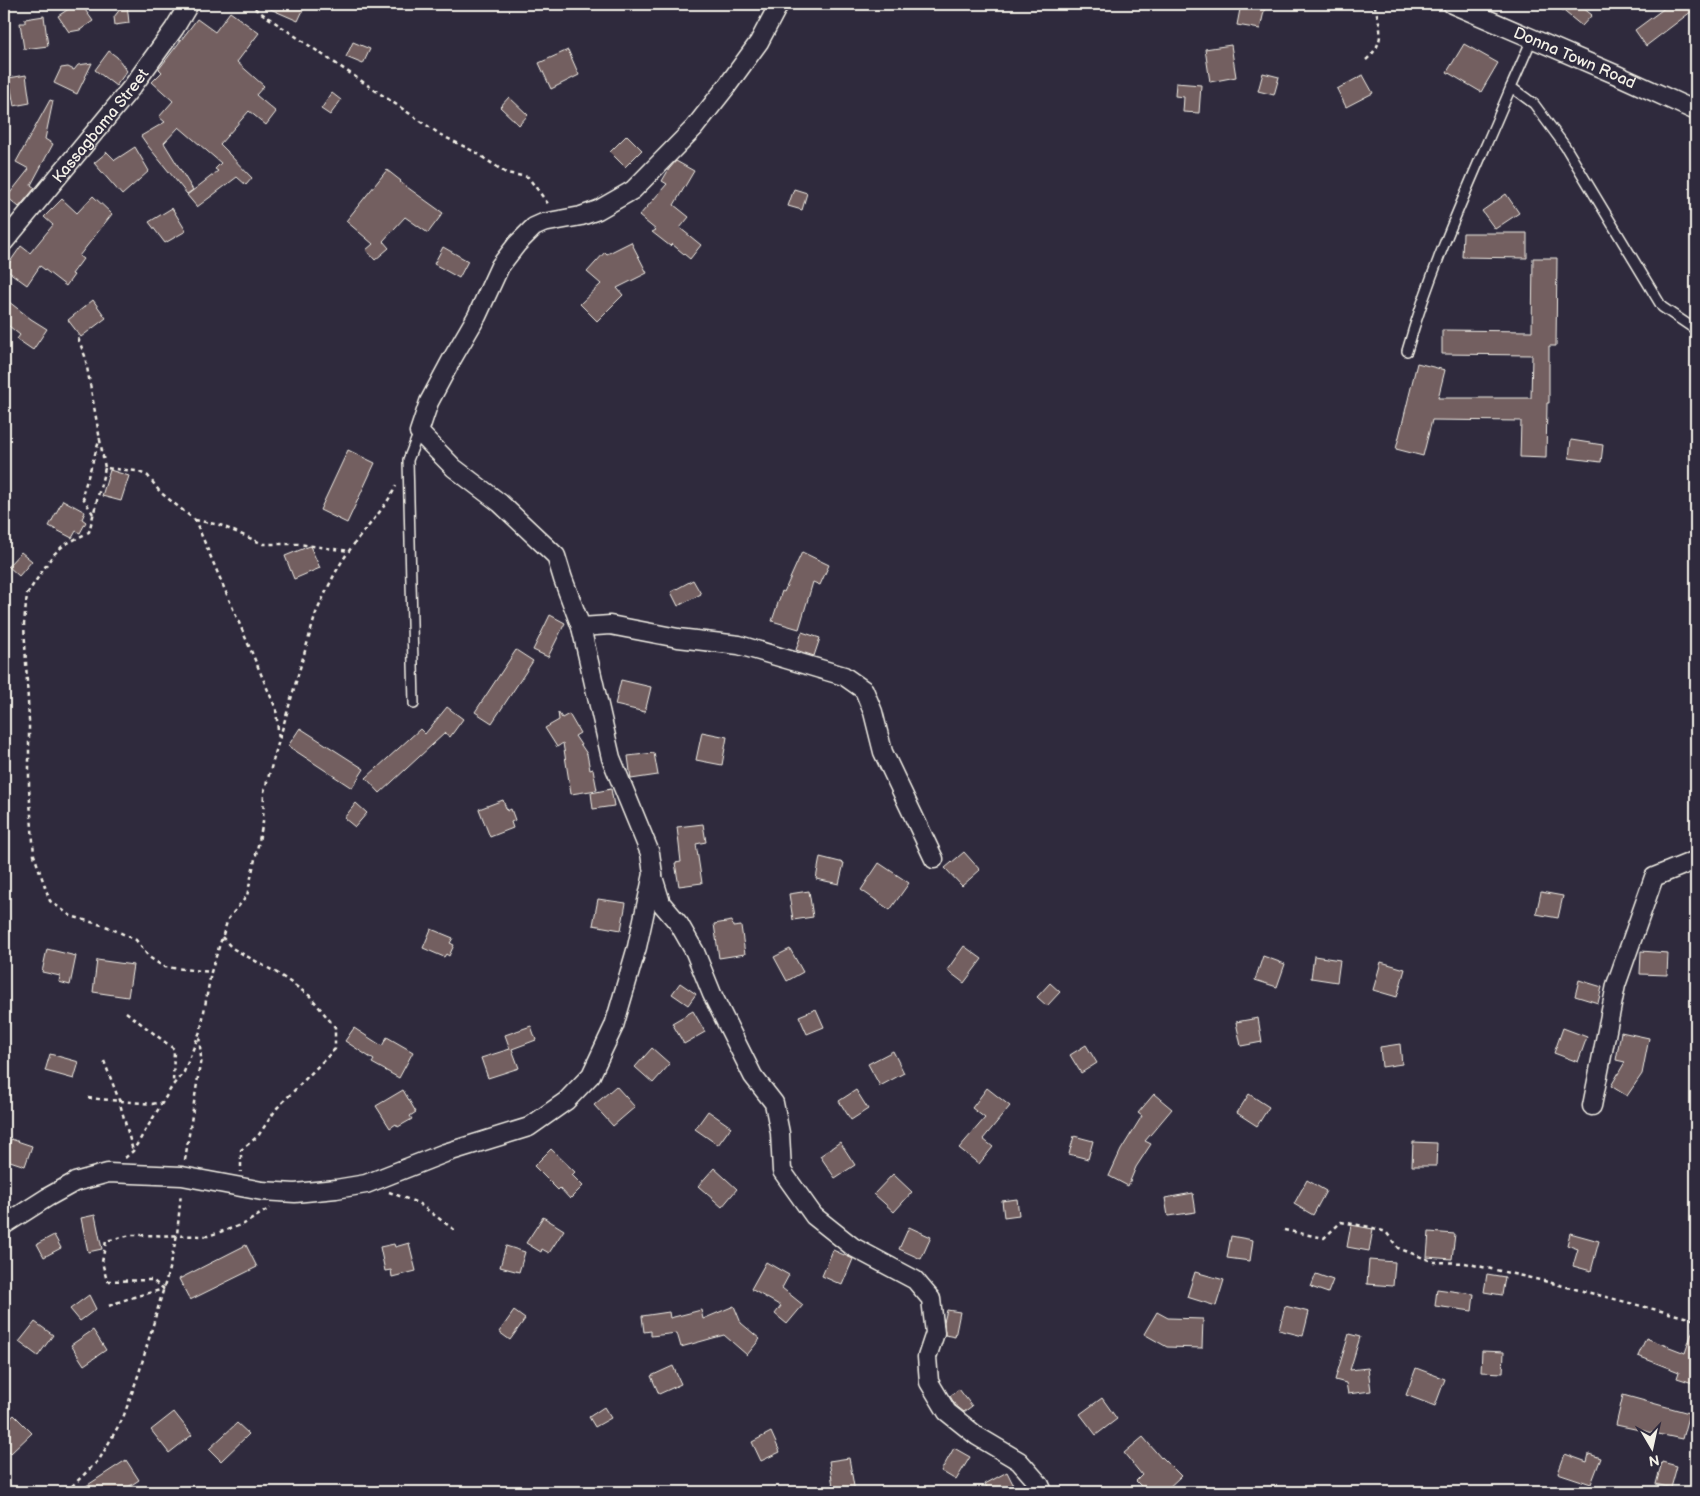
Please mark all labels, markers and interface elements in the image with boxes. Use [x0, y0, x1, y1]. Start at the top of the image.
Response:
street label: Donna Town Road [1510, 24, 1639, 93]
street label: Kassagbama Street [49, 65, 153, 187]
north arrow [1628, 1424, 1678, 1474]
text: N [1647, 1451, 1660, 1470]

